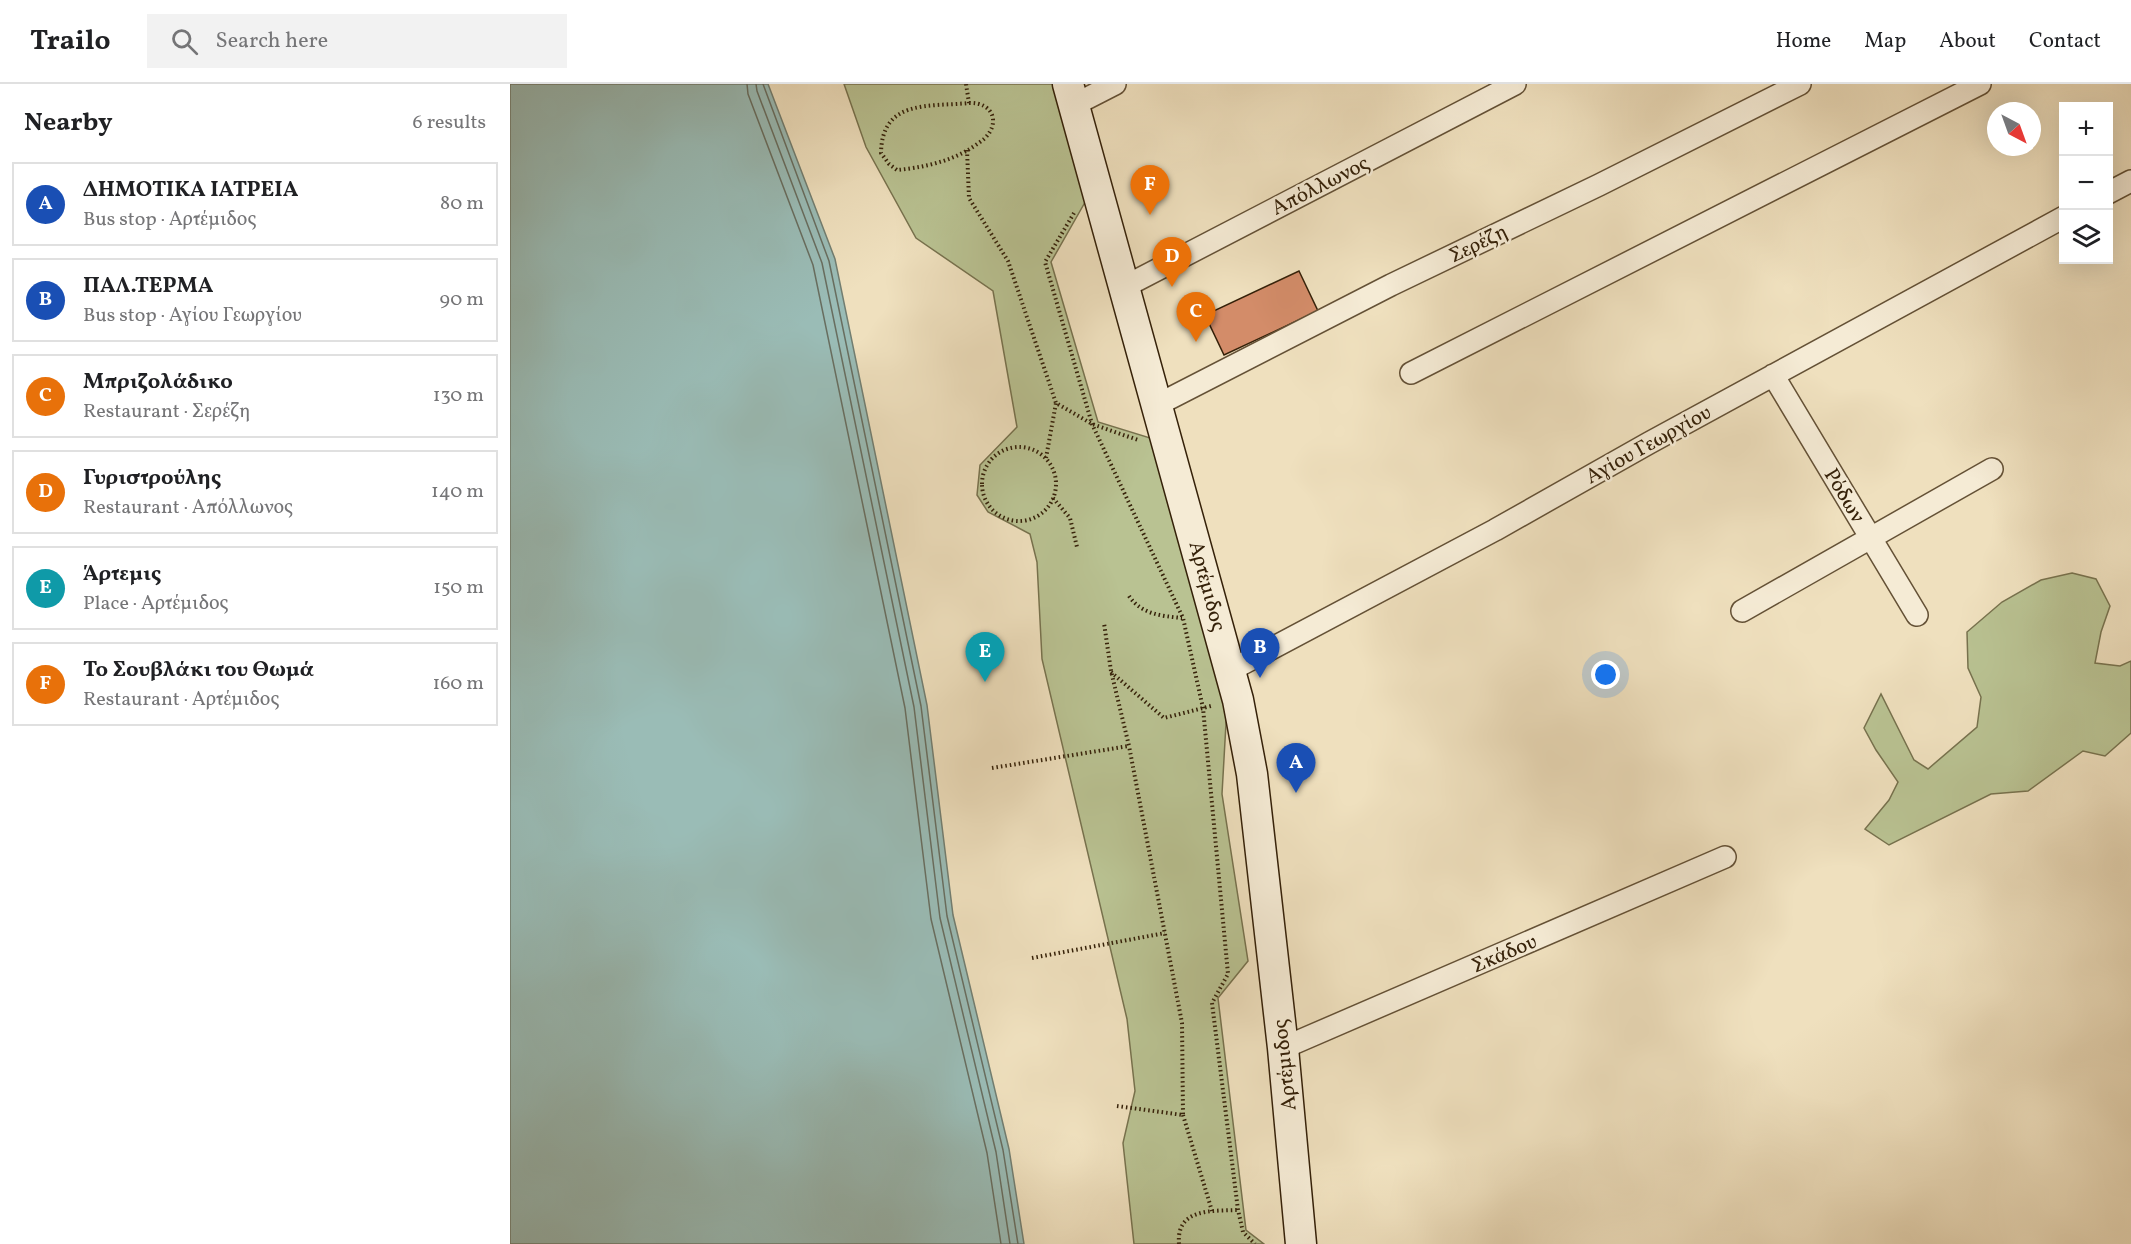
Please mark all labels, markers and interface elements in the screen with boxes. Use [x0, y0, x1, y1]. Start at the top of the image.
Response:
search box [147, 14, 567, 68]
text: Trailo [30, 22, 111, 61]
icon: search [168, 25, 201, 58]
text: Search here [216, 26, 328, 57]
text: Home [1776, 27, 1831, 56]
text: Map [1864, 27, 1906, 56]
text: About [1939, 27, 1996, 56]
text: Contact [2029, 27, 2101, 56]
north arrow [1987, 102, 2041, 156]
map controls [2059, 102, 2113, 264]
button: + [2059, 102, 2113, 156]
text: Nearby [24, 105, 113, 141]
text: 6 results [413, 109, 486, 137]
street label: Απόλλωνος [1267, 149, 1375, 223]
button: − [2059, 156, 2113, 210]
pin: F [1130, 166, 1170, 215]
text: ΔΗΜΟΤΙΚΑ ΙΑΤΡΕΙΑ [83, 175, 298, 206]
text: A [38, 190, 53, 218]
text: 80 m [440, 190, 484, 218]
text: Bus stop · Αρτέμιδος [83, 206, 256, 234]
button: layers [2059, 210, 2113, 264]
street label: Σερέζη [1445, 218, 1513, 271]
pin: D [1152, 238, 1192, 287]
text: ΠΑΛ.ΤΕΡΜΑ [83, 271, 213, 302]
text: B [39, 286, 52, 314]
text: 90 m [440, 286, 484, 314]
pin: C [1176, 292, 1216, 342]
text: Bus stop · Αγίου Γεωργίου [83, 302, 302, 330]
text: Μπριζολάδικο [83, 367, 233, 398]
text: C [39, 382, 52, 410]
text: 130 m [433, 382, 484, 410]
text: Restaurant · Σερέζη [83, 398, 251, 426]
street label: Αγίου Γεωργίου [1581, 399, 1717, 492]
text: Γυριστρούλης [83, 463, 221, 494]
street label: Ρόδων [1816, 463, 1871, 528]
text: D [38, 478, 53, 506]
text: 140 m [431, 478, 484, 506]
text: Restaurant · Απόλλωνος [83, 494, 293, 522]
street label: Αρτέμιδος [1181, 538, 1232, 635]
text: Άρτεμις [83, 559, 161, 590]
text: E [39, 574, 52, 602]
text: 150 m [433, 574, 484, 602]
text: Place · Αρτέμιδος [83, 590, 229, 618]
pin: B [1240, 628, 1280, 678]
pin: E [966, 632, 1004, 682]
text: Το Σουβλάκι του Θωμά [83, 655, 314, 686]
your location [1591, 660, 1620, 689]
text: F [40, 670, 51, 698]
text: 160 m [432, 670, 484, 698]
text: Restaurant · Αρτέμιδος [83, 686, 280, 714]
pin: A [1276, 744, 1316, 793]
street label: Σκάδου [1467, 928, 1542, 981]
street label: Αρτέμιδος [1266, 1018, 1305, 1112]

